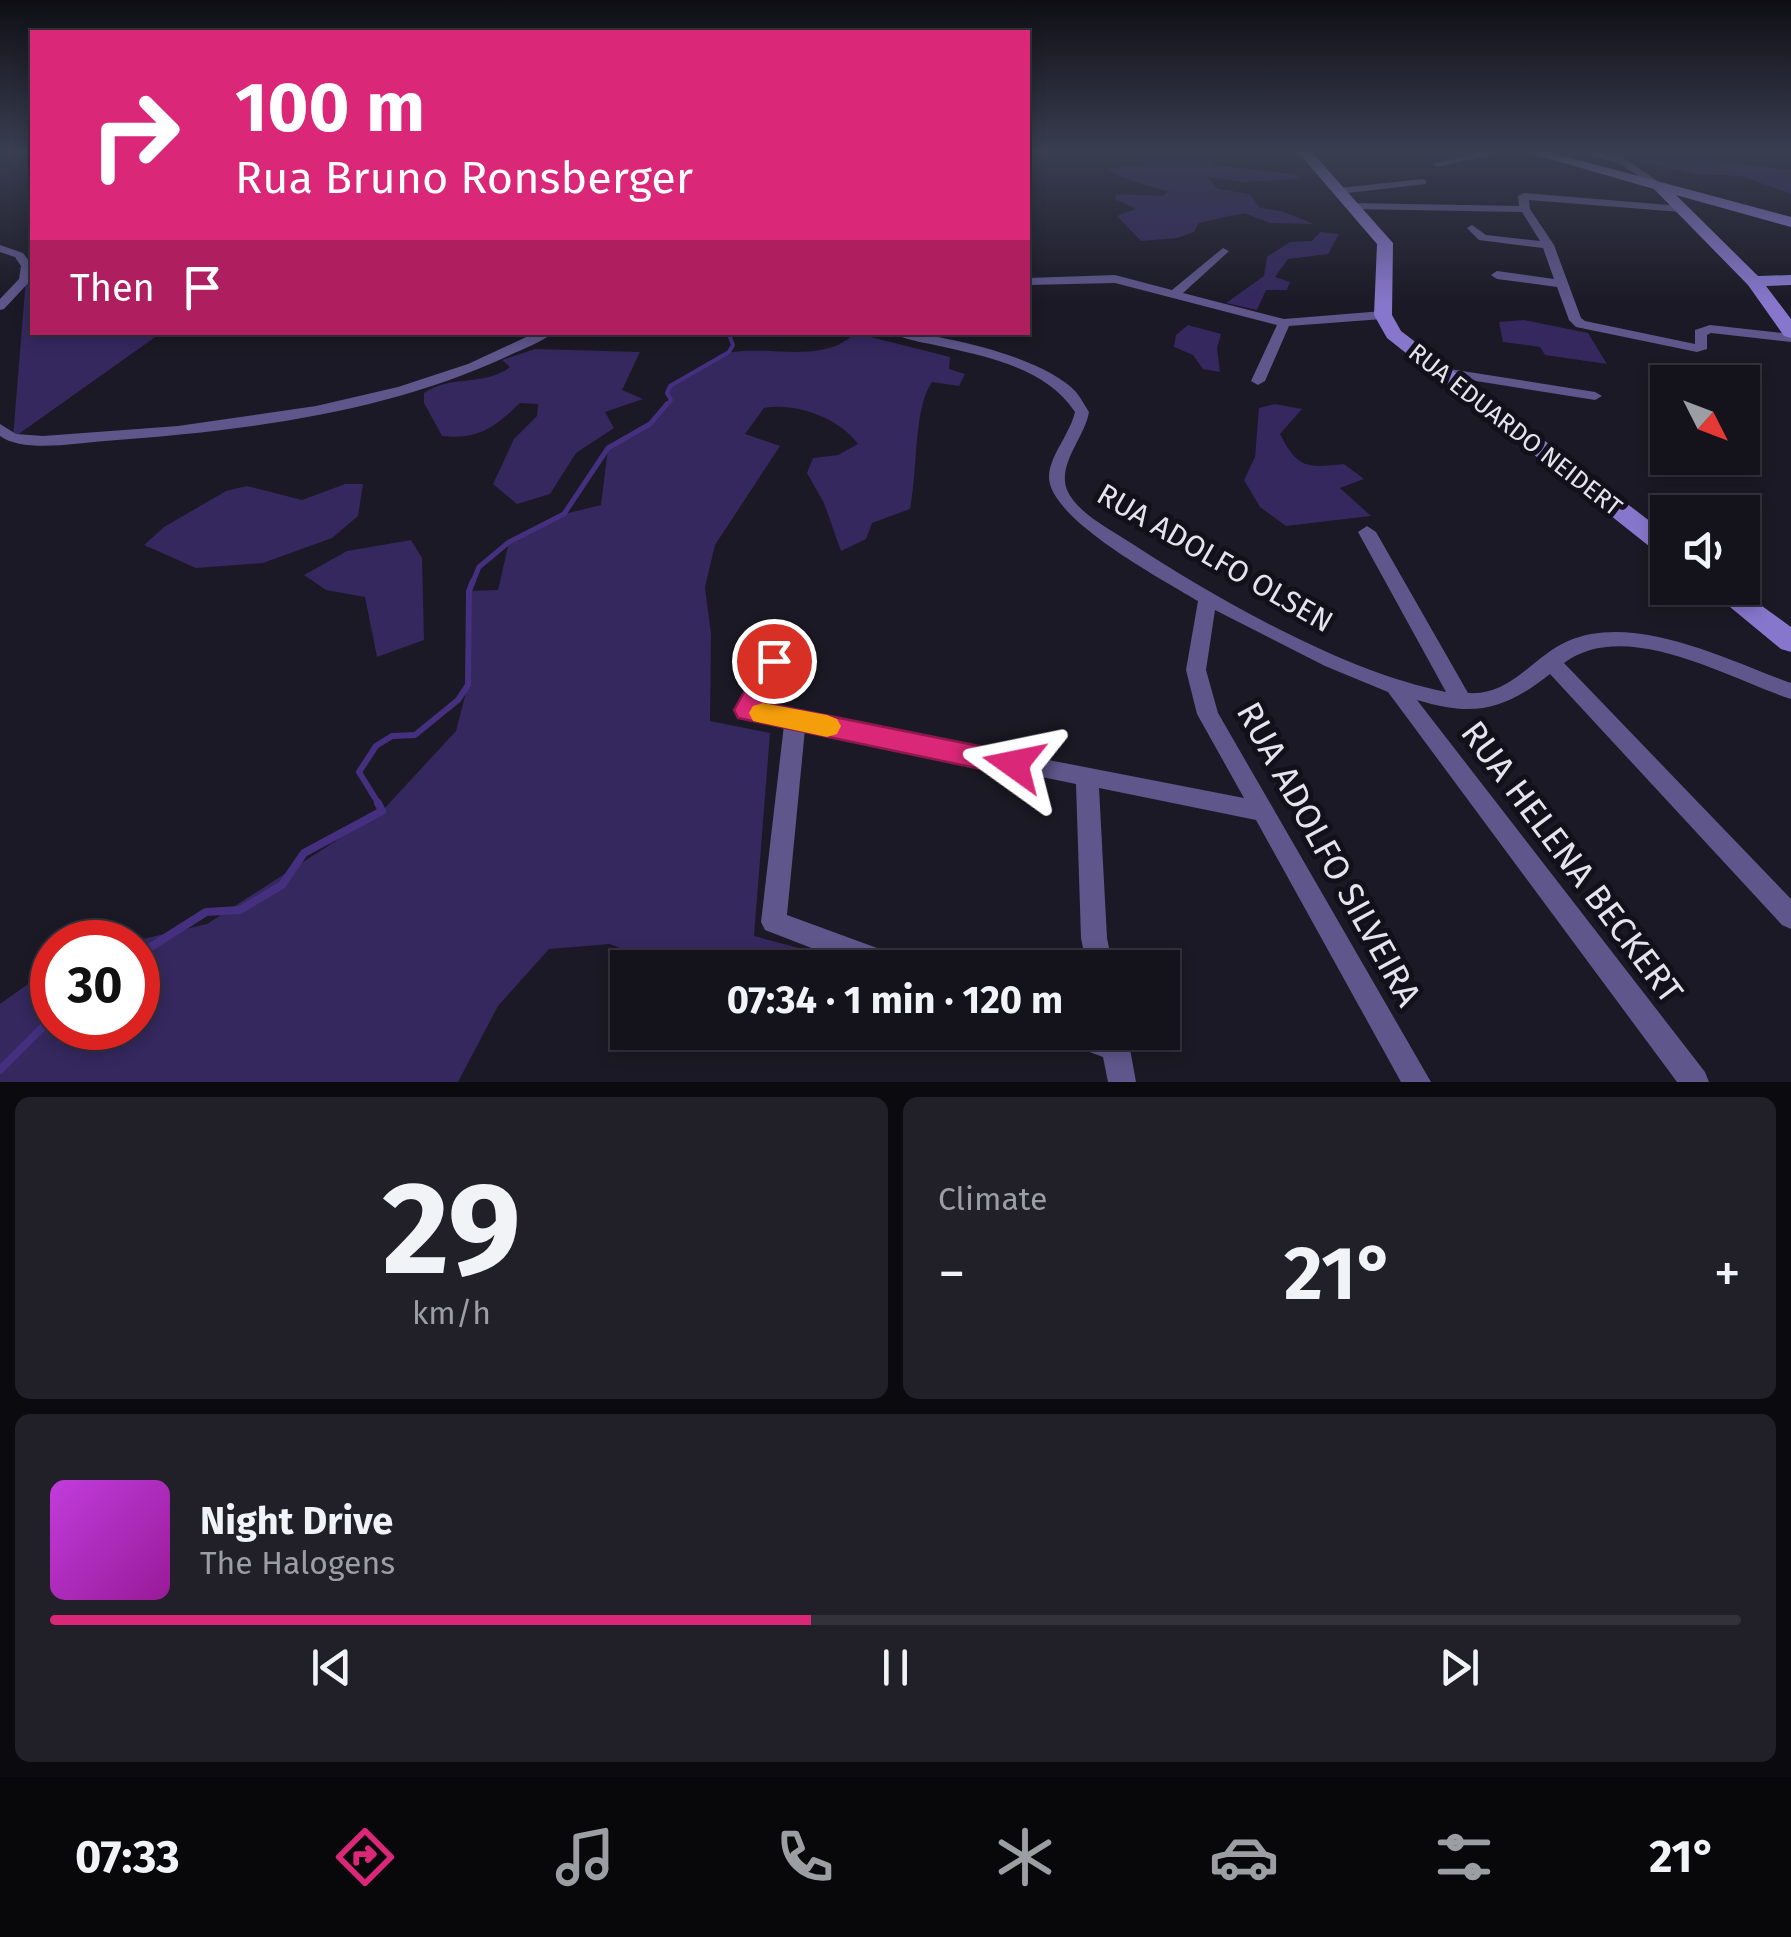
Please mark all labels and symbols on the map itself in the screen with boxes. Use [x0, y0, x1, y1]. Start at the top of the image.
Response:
street label: RUA EDUARDO NEIDERT [1402, 337, 1628, 523]
north arrow [1650, 365, 1760, 475]
street label: RUA ADOLFO OLSEN [1091, 476, 1339, 640]
pin [732, 619, 817, 704]
street label: RUA ADOLFO SILVEIRA [1228, 695, 1430, 1013]
position arrow [962, 712, 1066, 816]
street label: RUA HELENA BECKERT [1452, 713, 1692, 1011]
speed limit sign: 30 [30, 920, 160, 1050]

